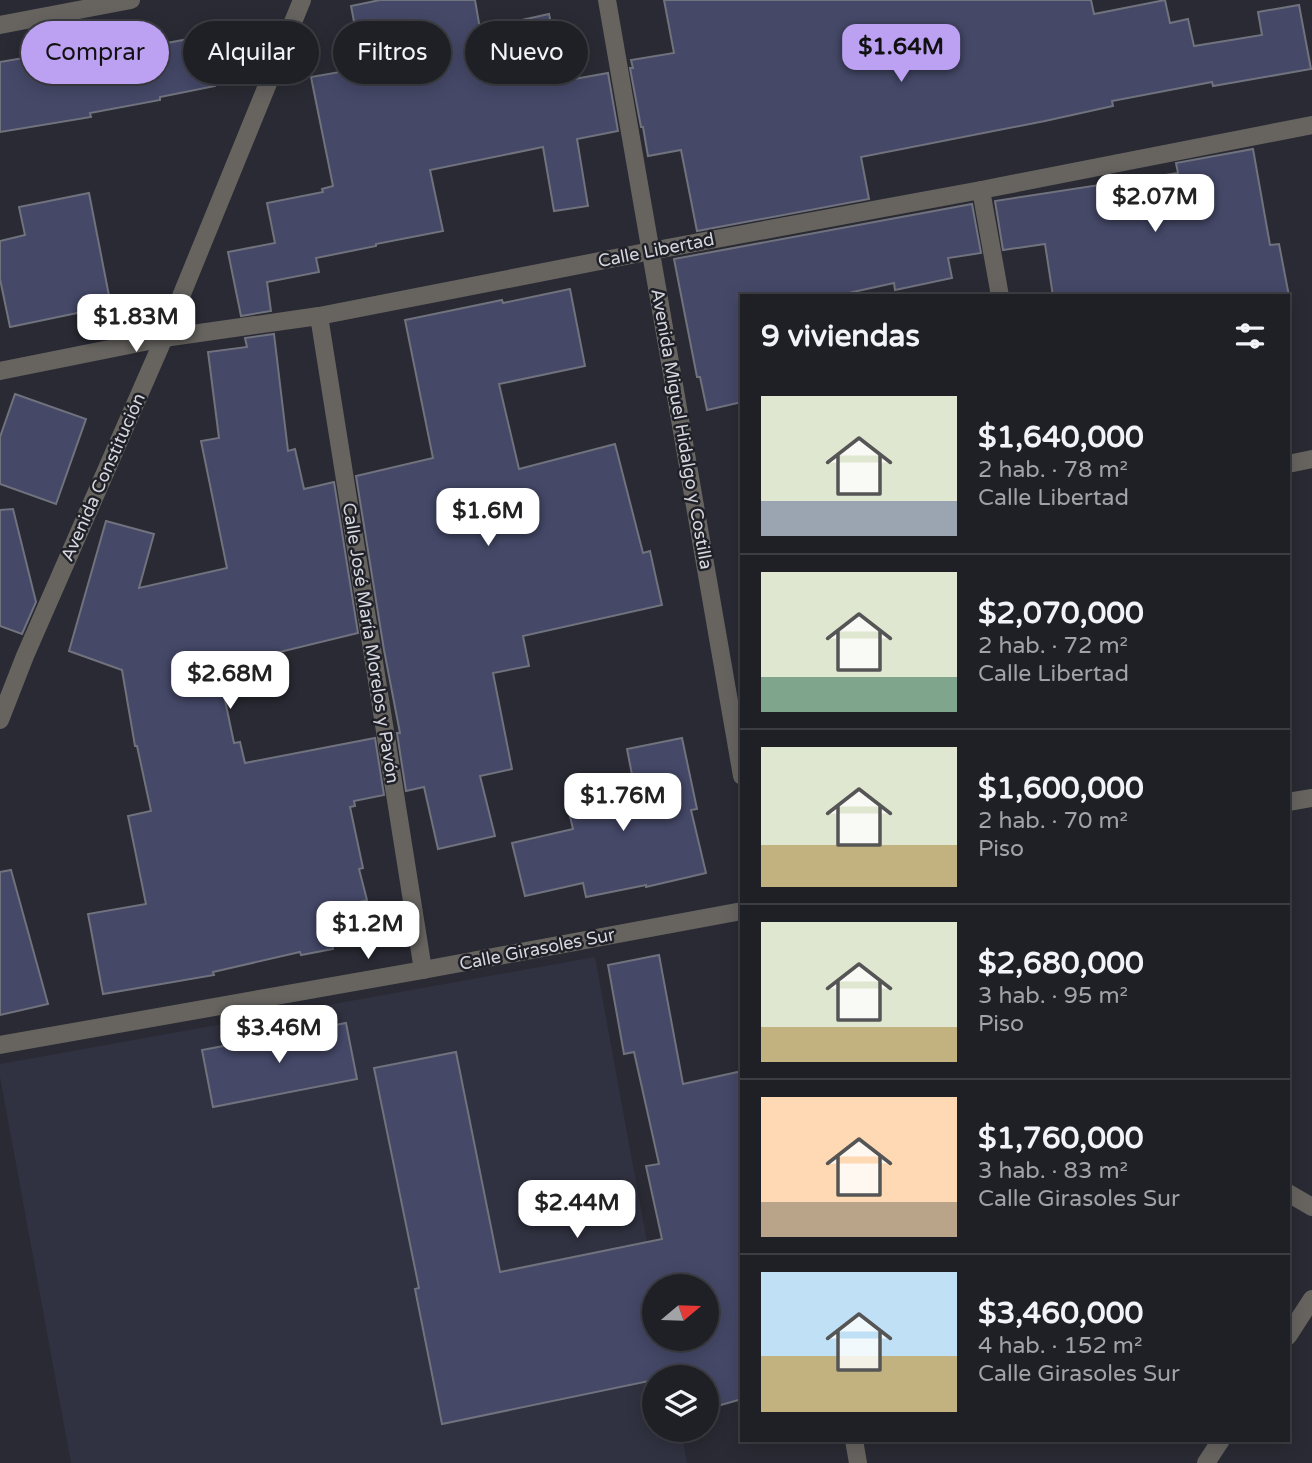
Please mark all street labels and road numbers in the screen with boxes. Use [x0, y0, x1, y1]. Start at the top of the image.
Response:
street label: Calle Libertad [596, 228, 716, 272]
street label: Avenida Miguel Hidalgo y Costilla [646, 287, 718, 571]
street label: Avenida Constitución [56, 389, 150, 565]
street label: Calle José María Morelos y Pavón [338, 501, 404, 785]
street label: Calle Girasoles Sur [457, 923, 617, 975]

